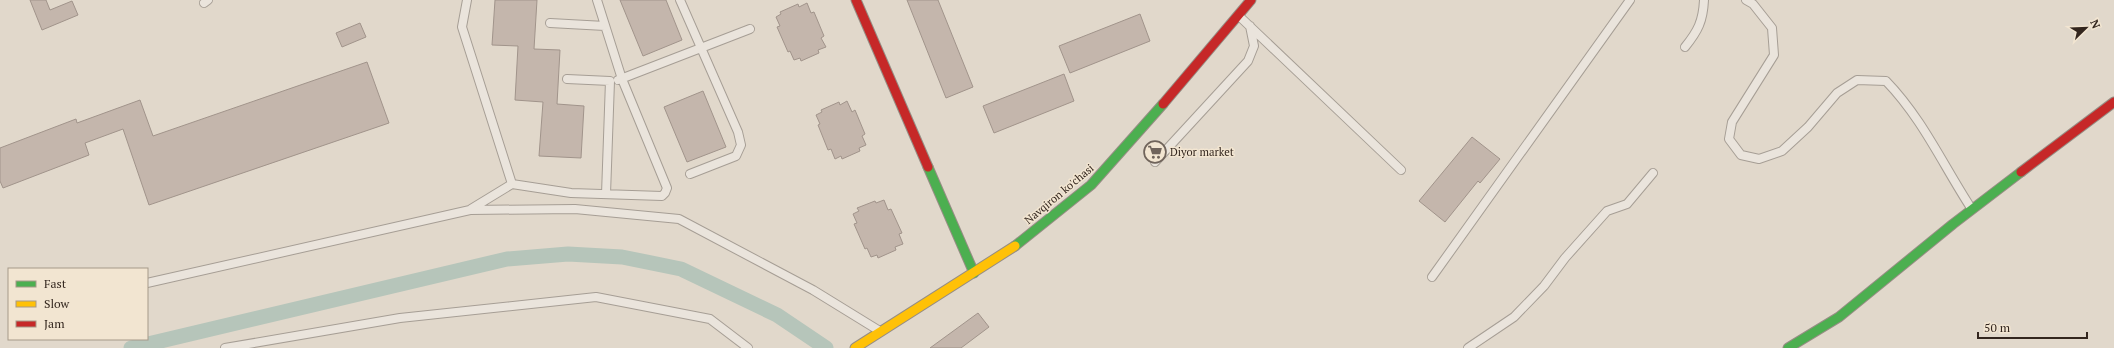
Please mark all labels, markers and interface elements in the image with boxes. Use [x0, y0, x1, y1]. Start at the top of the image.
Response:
north arrow [2066, 8, 2106, 48]
text: N [2087, 18, 2104, 31]
supermarket icon: Diyor market [1142, 139, 1168, 165]
place label: Diyor market [1170, 145, 1234, 159]
street label: Navqiron ko'chasi [1021, 161, 1097, 227]
legend [8, 268, 148, 340]
text: Fast [44, 276, 67, 291]
text: Slow [44, 296, 70, 311]
scale bar [1978, 314, 2087, 340]
text: Jam [44, 316, 65, 331]
text: 50 m [1984, 320, 2011, 335]

